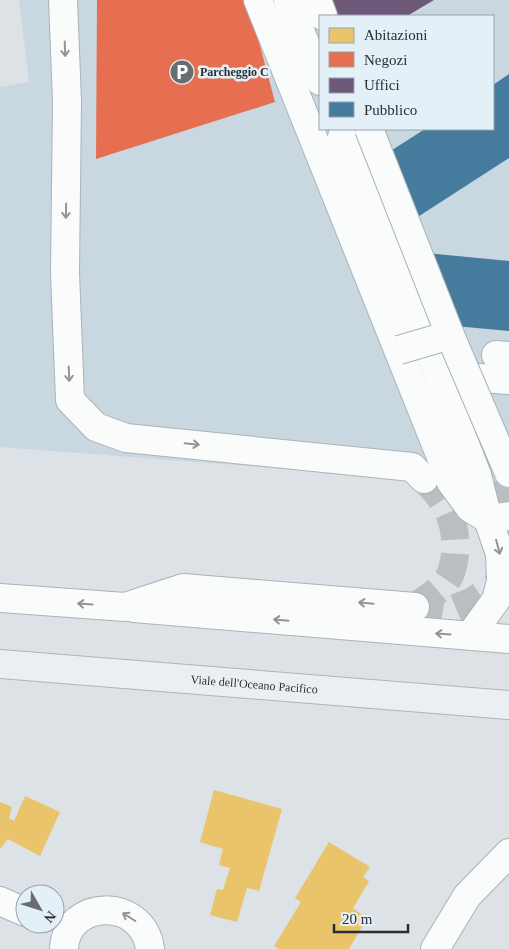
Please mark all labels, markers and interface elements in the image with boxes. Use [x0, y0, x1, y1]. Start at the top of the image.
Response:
legend [319, 15, 494, 130]
text: Abitazioni [364, 27, 427, 43]
one-way arrow [60, 40, 69, 56]
text: Negozi [364, 52, 407, 68]
parking icon: Parcheggio C [169, 59, 195, 85]
place label: Parcheggio C [200, 65, 269, 79]
text: Uffici [364, 77, 400, 93]
text: Pubblico [364, 102, 417, 118]
one-way arrow [61, 202, 71, 219]
one-way arrow [65, 365, 74, 381]
one-way arrow [184, 440, 200, 449]
one-way arrow [494, 539, 503, 555]
one-way arrow [359, 598, 375, 608]
one-way arrow [77, 599, 93, 609]
one-way arrow [273, 615, 289, 625]
one-way arrow [435, 629, 451, 638]
street label: Viale dell'Oceano Pacifico [190, 672, 318, 697]
north arrow [15, 884, 65, 934]
scale bar [334, 902, 408, 934]
text: N [41, 908, 59, 926]
one-way arrow [122, 911, 136, 921]
text: 20 m [342, 911, 373, 927]

